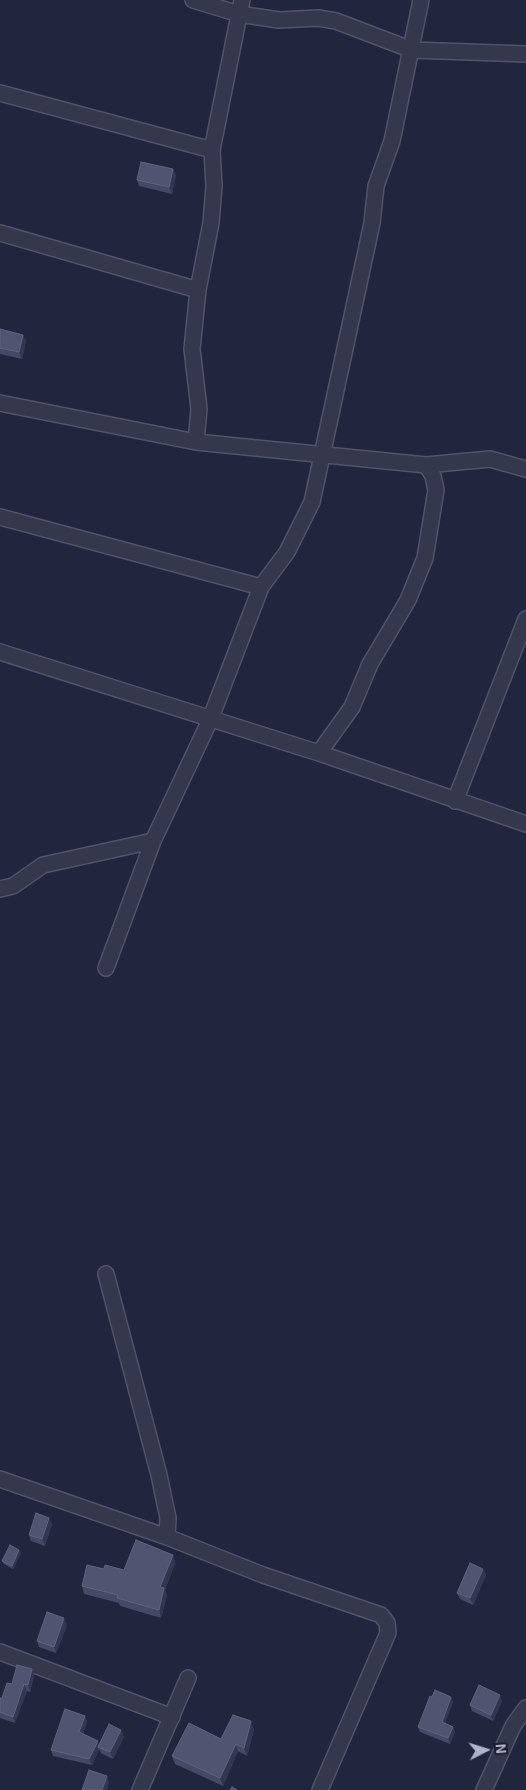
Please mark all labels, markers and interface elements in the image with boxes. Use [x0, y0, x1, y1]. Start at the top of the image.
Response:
north arrow [461, 1725, 511, 1775]
text: N [493, 1743, 510, 1754]

